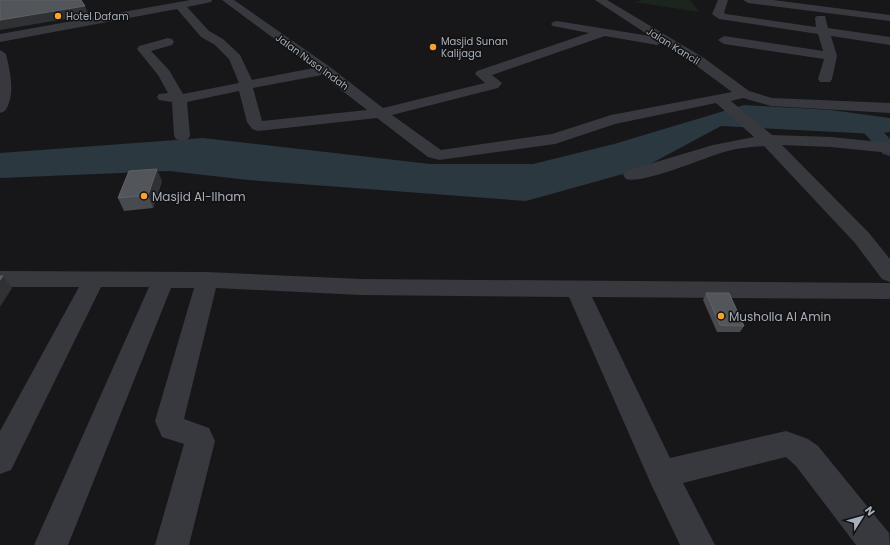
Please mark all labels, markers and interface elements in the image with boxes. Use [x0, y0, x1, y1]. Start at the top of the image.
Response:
place label: Hotel Dafam [66, 9, 128, 24]
marker: Hotel Dafam [53, 11, 63, 21]
street label: Jalan Kancil [643, 24, 703, 68]
street label: Jalan Nusa Indah [272, 30, 352, 94]
place label: Masjid Sunan Kalijaga [441, 34, 508, 61]
marker: Masjid Sunan Kalijaga [428, 42, 438, 52]
place label: Masjid Al-Ilham [152, 188, 246, 205]
marker: Masjid Al-Ilham [139, 191, 149, 201]
place label: Musholla Al Amin [729, 308, 831, 325]
marker: Musholla Al Amin [716, 311, 726, 321]
north arrow [842, 497, 882, 537]
text: N [861, 503, 879, 519]

